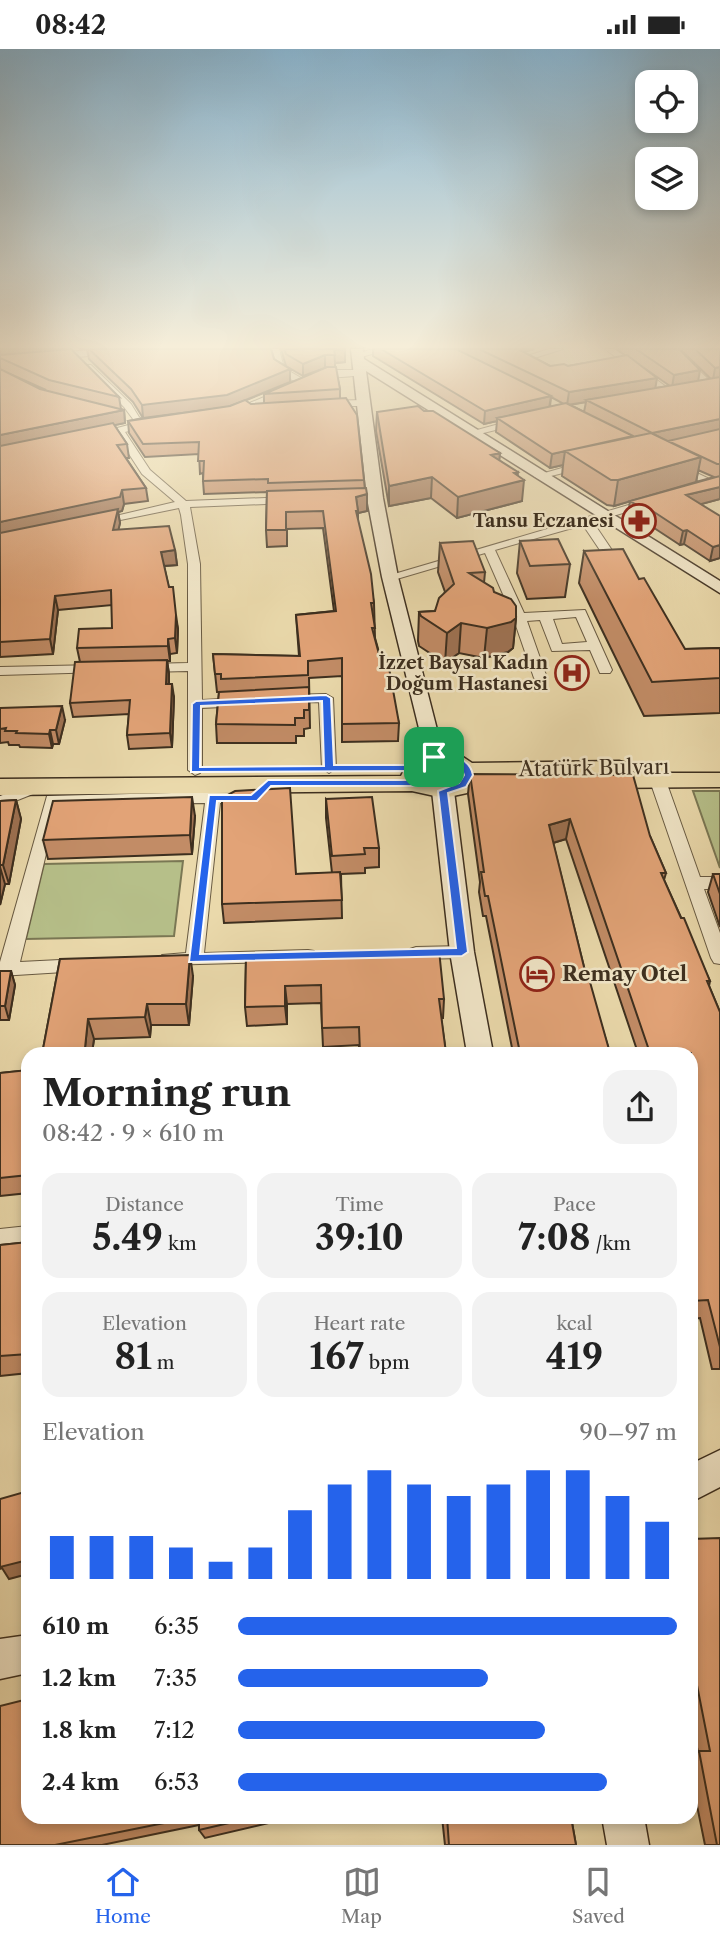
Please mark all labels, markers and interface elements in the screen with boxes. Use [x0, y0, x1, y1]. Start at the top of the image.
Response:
text: 08:42 [35, 9, 106, 41]
map controls [635, 70, 698, 210]
button: locate [635, 70, 698, 133]
button: layers [635, 147, 698, 210]
pharmacy icon: Tansu Eczanesi [620, 502, 658, 540]
place label: Tansu Eczanesi [473, 510, 615, 532]
place label: İzzet Baysal Kadın Doğum Hastanesi [378, 651, 549, 695]
hospital icon: İzzet Baysal Kadın Doğum Hastanesi [553, 654, 591, 692]
pin [404, 727, 464, 787]
icon: arrive [415, 738, 453, 776]
street label: Atatürk Bulvarı [517, 754, 670, 781]
hotel icon: Remay Otel [518, 955, 556, 993]
place label: Remay Otel [562, 961, 687, 986]
text: Morning run [42, 1069, 291, 1116]
button: share [603, 1070, 677, 1144]
text: 08:42 · 9 × 610 m [42, 1119, 224, 1147]
text: Distance [105, 1193, 184, 1216]
text: Time [335, 1193, 384, 1216]
text: Pace [553, 1193, 596, 1216]
text: 5.49 [92, 1216, 163, 1259]
text: 39:10 [315, 1216, 404, 1259]
text: 7:08 [518, 1216, 590, 1259]
text: km [163, 1232, 197, 1255]
text: /km [590, 1232, 631, 1255]
text: Elevation [102, 1312, 187, 1335]
text: Heart rate [314, 1312, 405, 1335]
text: kcal [557, 1312, 592, 1335]
text: 81 [114, 1335, 152, 1378]
text: 167 [309, 1335, 364, 1378]
text: 419 [546, 1335, 603, 1378]
text: m [152, 1351, 175, 1374]
text: bpm [364, 1351, 410, 1374]
text: Elevation [42, 1418, 145, 1446]
text: 90–97 m [580, 1418, 677, 1446]
text: 610 m [42, 1612, 109, 1640]
text: 6:35 [154, 1612, 199, 1640]
text: 1.2 km [42, 1664, 116, 1692]
text: 7:35 [154, 1664, 197, 1692]
text: 1.8 km [42, 1716, 117, 1744]
text: 7:12 [154, 1716, 195, 1744]
text: 2.4 km [42, 1768, 119, 1796]
text: 6:53 [154, 1768, 199, 1796]
tab: Home [95, 1863, 151, 1928]
tab: Map [341, 1863, 382, 1928]
tab: Saved [572, 1863, 625, 1928]

